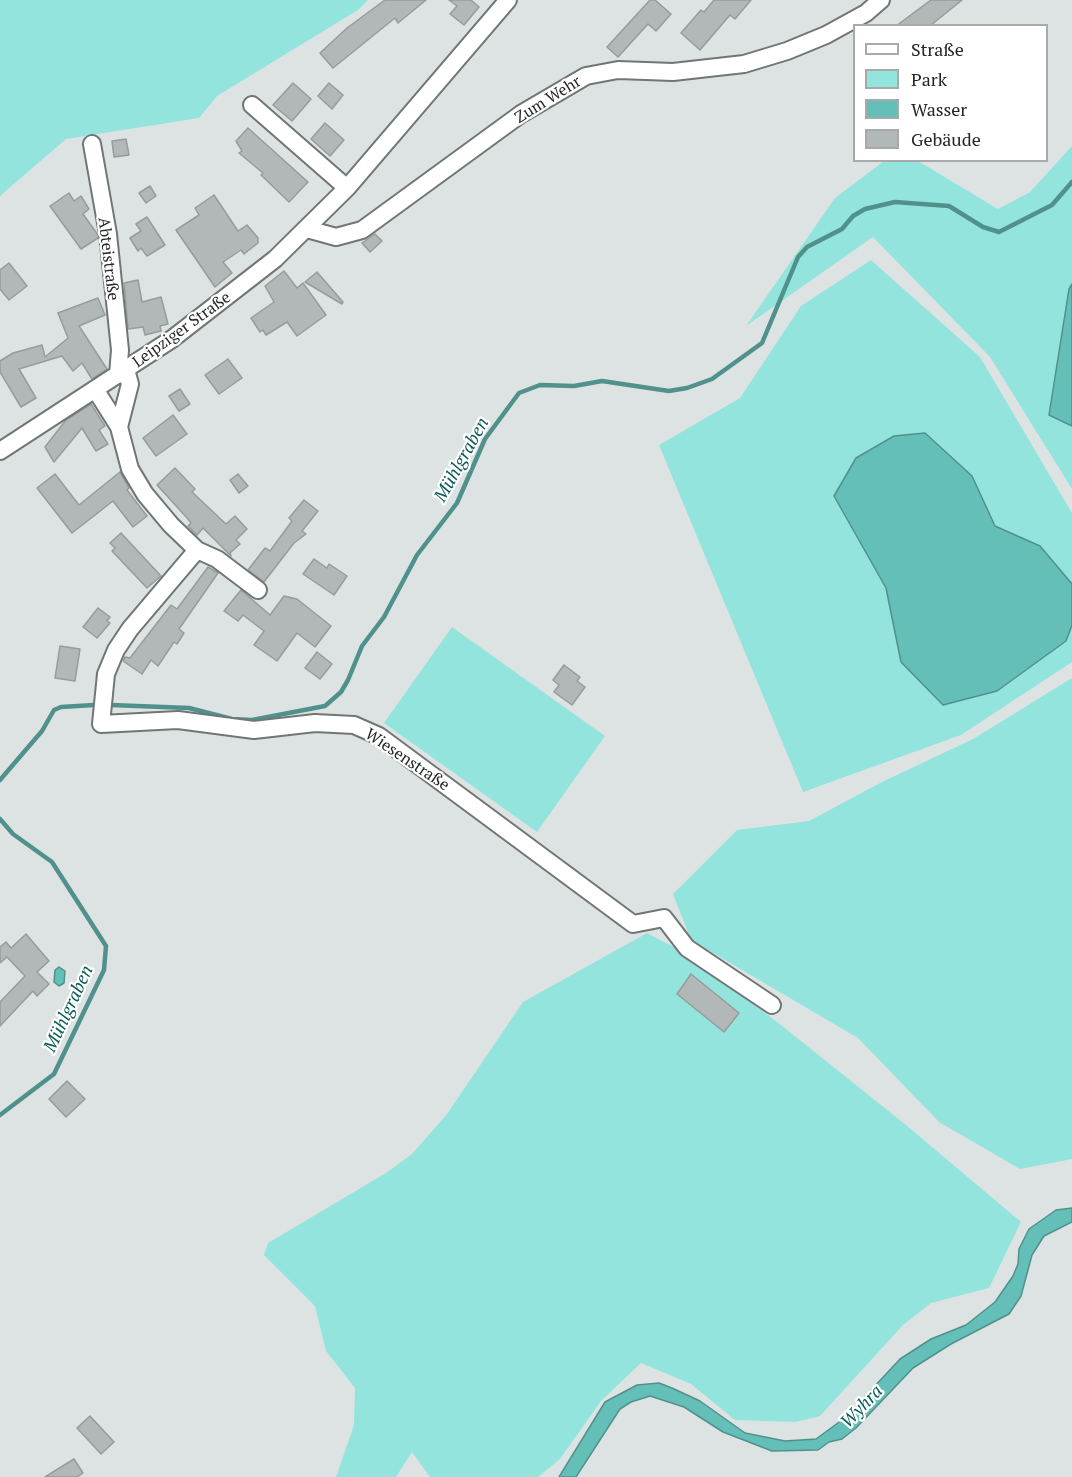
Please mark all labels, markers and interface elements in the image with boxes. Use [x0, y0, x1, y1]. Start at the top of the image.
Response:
legend [853, 24, 1048, 162]
text: Straße [911, 37, 964, 61]
text: Park [911, 67, 947, 91]
street label: Zum Wehr [511, 72, 585, 128]
text: Wasser [911, 97, 967, 121]
text: Gebäude [911, 127, 981, 151]
street label: Abteistraße [93, 216, 123, 302]
street label: Leipziger Straße [129, 288, 235, 372]
water label: Mühlgraben [430, 414, 494, 506]
street label: Wiesenstraße [361, 725, 453, 795]
water label: Mühlgraben [40, 962, 98, 1056]
water label: Wyhra [836, 1381, 888, 1433]

